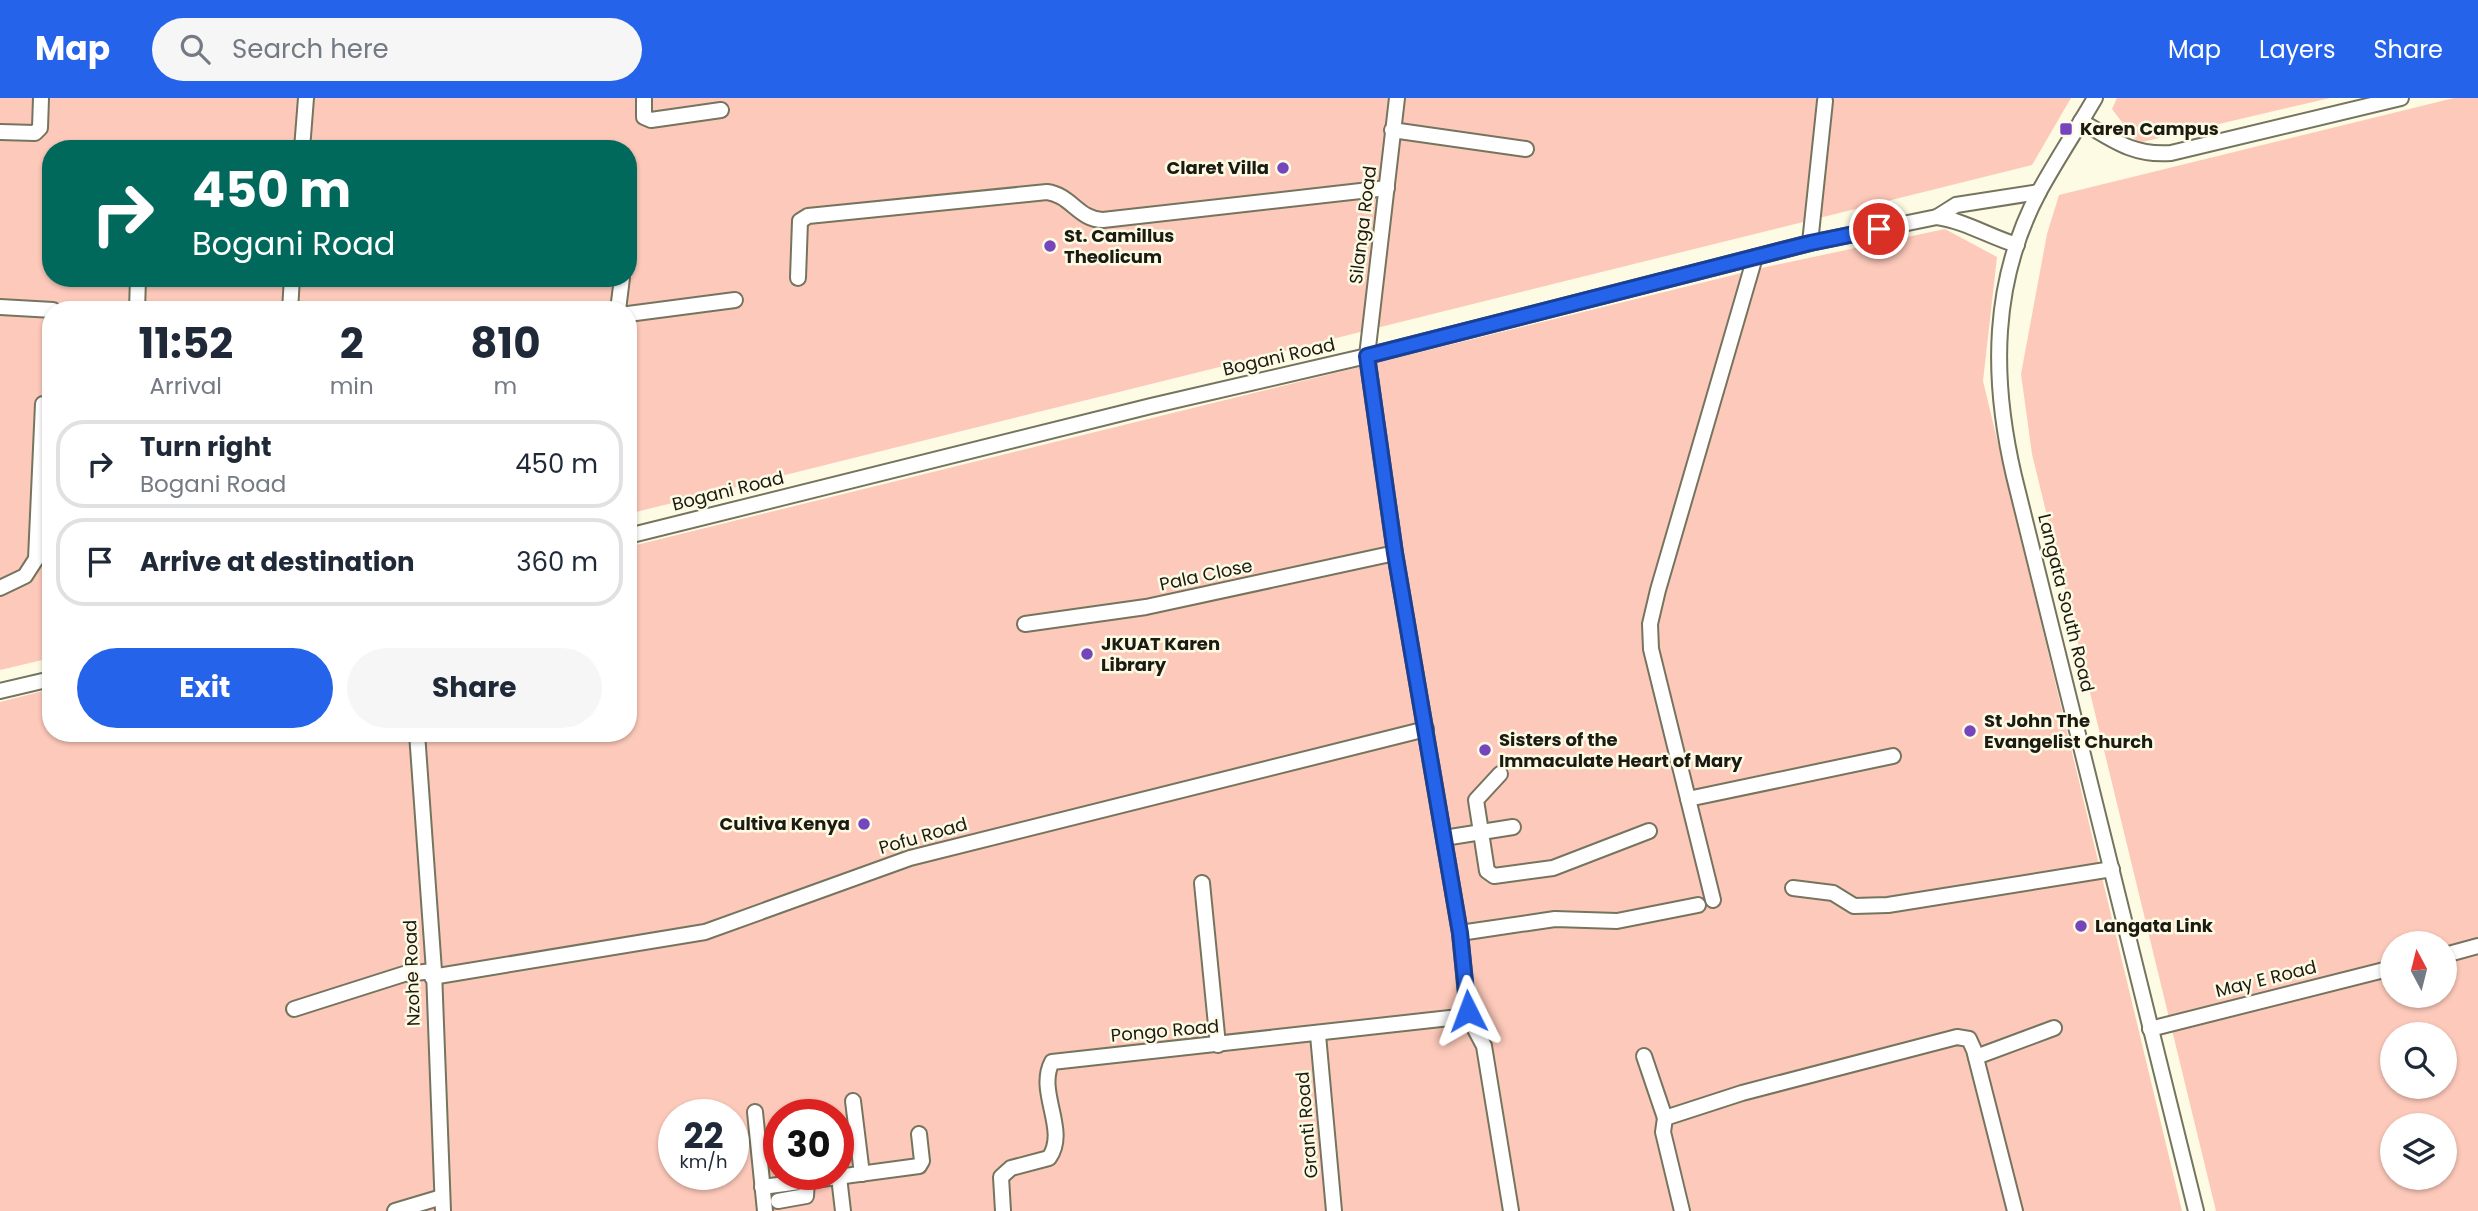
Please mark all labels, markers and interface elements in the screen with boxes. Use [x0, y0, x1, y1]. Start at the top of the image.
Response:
search box [152, 18, 642, 81]
text: Map [35, 25, 110, 72]
icon: search [176, 30, 214, 68]
text: Search here [232, 31, 389, 67]
text: Map [2168, 33, 2221, 66]
text: Layers [2259, 33, 2335, 66]
text: Share [2373, 33, 2443, 66]
place label: Karen Campus [2080, 116, 2219, 141]
marker: Karen Campus [2058, 121, 2074, 137]
place label: Claret Villa [1167, 155, 1269, 180]
text: 450 m [192, 156, 351, 224]
marker: Claret Villa [1275, 160, 1291, 176]
street label: Silanga Road [1343, 164, 1382, 286]
icon: right [77, 168, 168, 259]
pin [1849, 199, 1909, 259]
icon: arrive [1860, 210, 1898, 248]
text: Bogani Road [192, 221, 395, 266]
place label: St. Camillus Theolicum [1064, 223, 1174, 269]
marker: St. Camillus Theolicum [1042, 238, 1058, 254]
text: 11:52 [138, 314, 233, 373]
text: 2 [340, 314, 364, 373]
text: 810 [470, 314, 541, 373]
street label: Bogani Road [1220, 331, 1337, 382]
text: Arrival [150, 370, 222, 402]
text: min [330, 370, 374, 402]
text: m [493, 370, 517, 402]
text: Turn right [140, 429, 272, 465]
icon: right [81, 445, 119, 483]
text: 450 m [515, 446, 598, 482]
street label: Bogani Road [669, 465, 786, 516]
text: Bogani Road [140, 468, 286, 500]
street label: Langata South Road [2032, 511, 2101, 694]
icon: arrive [81, 543, 119, 581]
text: Arrive at destination [140, 544, 415, 580]
text: 360 m [516, 544, 598, 580]
street label: Pala Close [1157, 552, 1255, 597]
place label: JKUAT Karen Library [1101, 631, 1220, 677]
marker: JKUAT Karen Library [1079, 646, 1095, 662]
button: Exit [77, 648, 333, 728]
button: Share [347, 648, 602, 728]
place label: St John The Evangelist Church [1984, 708, 2153, 754]
marker: St John The Evangelist Church [1962, 723, 1978, 739]
place label: Sisters of the Immaculate Heart of Mary [1499, 727, 1743, 773]
marker: Sisters of the Immaculate Heart of Mary [1477, 742, 1493, 758]
place label: Cultiva Kenya [720, 811, 850, 836]
street label: Pofu Road [876, 811, 970, 860]
marker: Cultiva Kenya [856, 816, 872, 832]
place label: Langata Link [2095, 913, 2214, 938]
marker: Langata Link [2073, 918, 2089, 934]
street label: Nzohe Road [397, 919, 426, 1027]
north arrow [2380, 931, 2457, 1008]
map controls [2380, 931, 2457, 1190]
street label: May E Road [2213, 954, 2319, 1003]
position arrow [1431, 974, 1505, 1048]
street label: Pongo Road [1110, 1013, 1220, 1048]
button: search [2380, 1022, 2457, 1099]
street label: Granti Road [1289, 1071, 1324, 1179]
speed limit sign: 30 [763, 1099, 854, 1190]
text: 22 [684, 1111, 723, 1160]
button: layers [2380, 1113, 2457, 1190]
text: km/h [680, 1149, 727, 1174]

